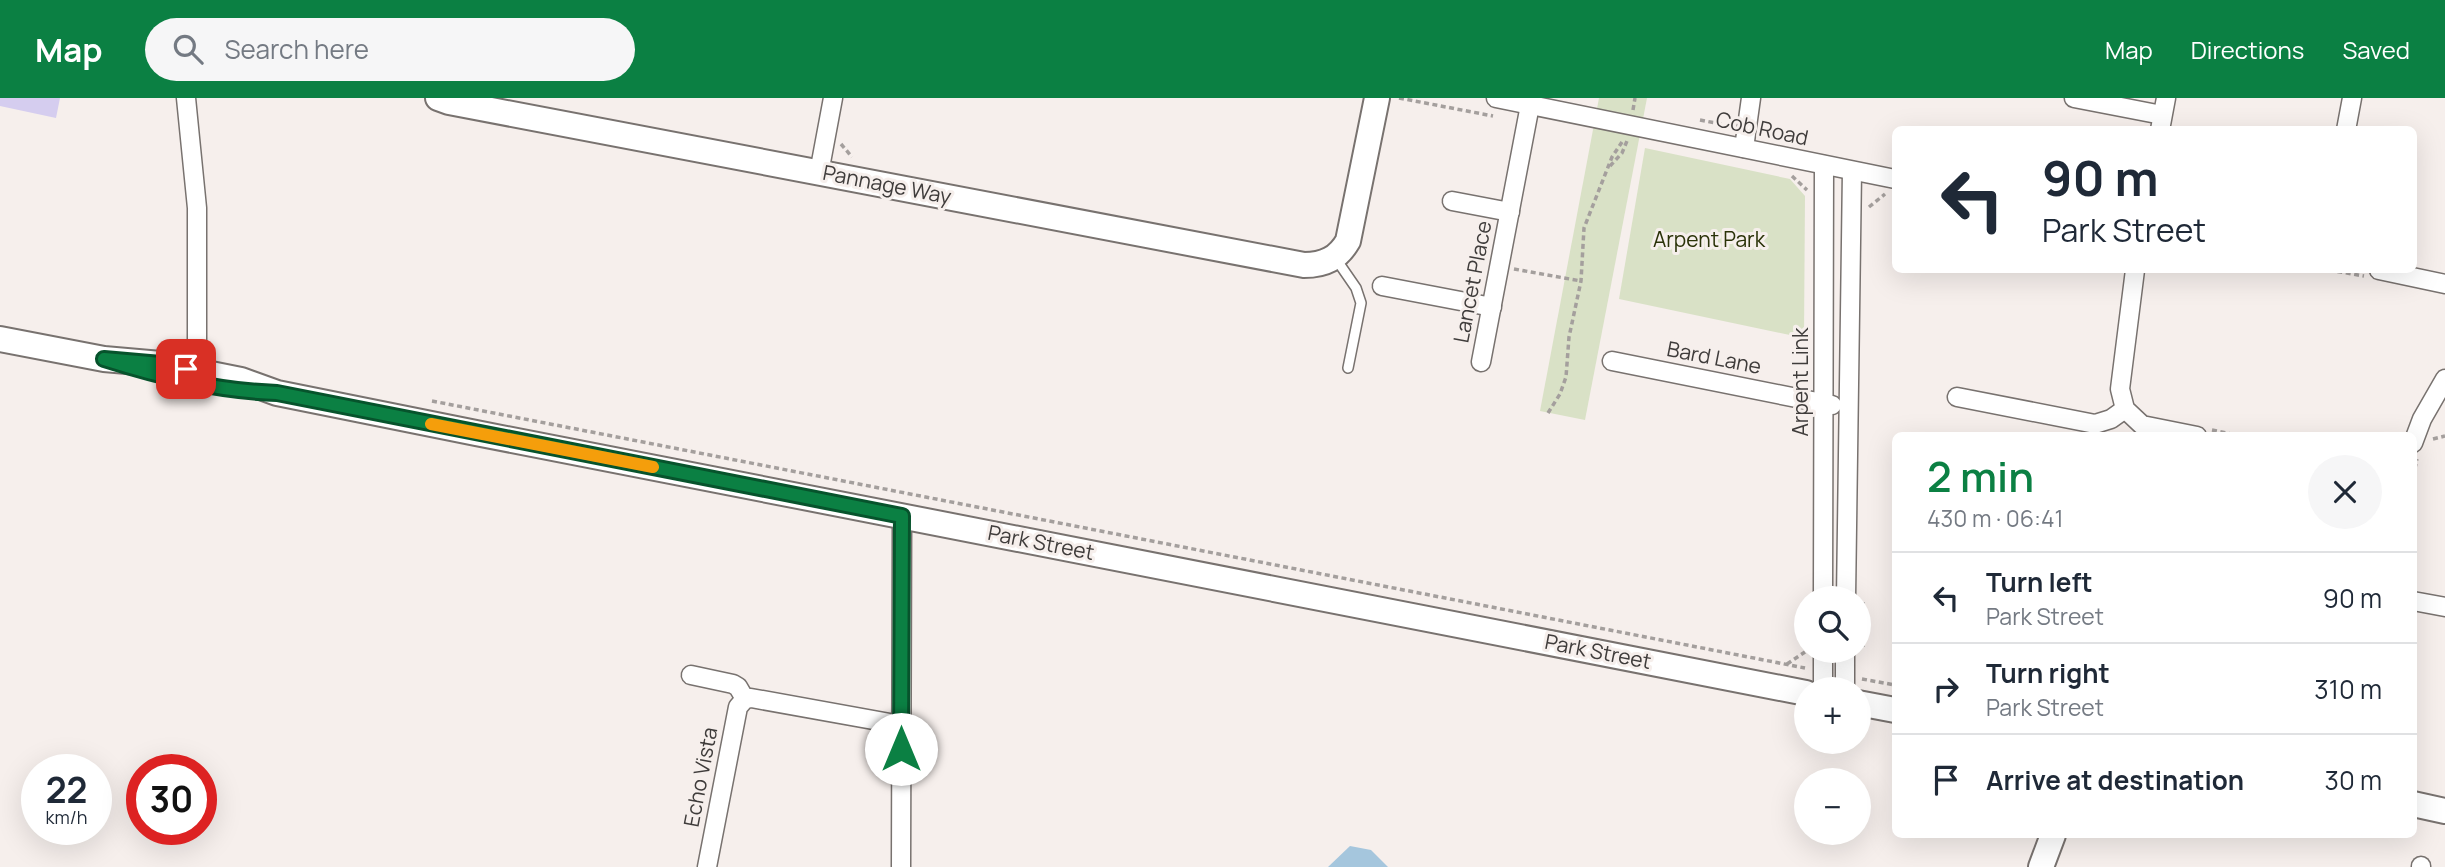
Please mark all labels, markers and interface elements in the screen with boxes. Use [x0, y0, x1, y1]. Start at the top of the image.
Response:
search box [145, 18, 635, 81]
text: Map [35, 27, 103, 72]
icon: search [169, 30, 207, 68]
text: Search here [225, 31, 369, 67]
text: Map [2105, 33, 2153, 66]
text: Directions [2191, 33, 2304, 66]
text: Saved [2342, 33, 2410, 66]
street label: Cob Road [1713, 105, 1811, 151]
text: 90 m [2042, 144, 2159, 211]
icon: left [1927, 154, 2018, 245]
street label: Pannage Way [821, 158, 954, 210]
text: Park Street [2042, 208, 2206, 252]
street label: Lancet Place [1446, 218, 1498, 345]
park label: Arpent Park [1653, 225, 1766, 253]
street label: Arpent Link [1786, 327, 1814, 436]
street label: Bard Lane [1665, 334, 1764, 380]
pin [156, 339, 216, 399]
icon: arrive [167, 350, 205, 388]
text: 2 min [1927, 447, 2034, 505]
button: close [2308, 455, 2382, 529]
text: 430 m · 06:41 [1927, 502, 2064, 534]
street label: Park Street [986, 518, 1097, 566]
text: Turn left [1986, 564, 2093, 600]
icon: left [1927, 579, 1965, 617]
text: 90 m [2323, 580, 2382, 616]
map controls [1794, 586, 1871, 845]
button: search [1794, 586, 1871, 663]
text: Park Street [1986, 600, 2104, 632]
street label: Park Street [1543, 627, 1654, 675]
text: Turn right [1986, 655, 2110, 691]
icon: right [1927, 670, 1965, 708]
text: 310 m [2314, 671, 2382, 707]
button: + [1794, 677, 1871, 754]
text: Park Street [1986, 691, 2104, 723]
position arrow [864, 712, 938, 786]
street label: Echo Vista [677, 725, 723, 829]
speed limit sign: 30 [126, 754, 217, 845]
icon: arrive [1927, 761, 1965, 799]
text: Arrive at destination [1986, 762, 2244, 798]
text: 30 m [2325, 762, 2382, 798]
text: 22 [46, 766, 87, 814]
button: − [1794, 768, 1871, 845]
text: km/h [46, 805, 87, 829]

